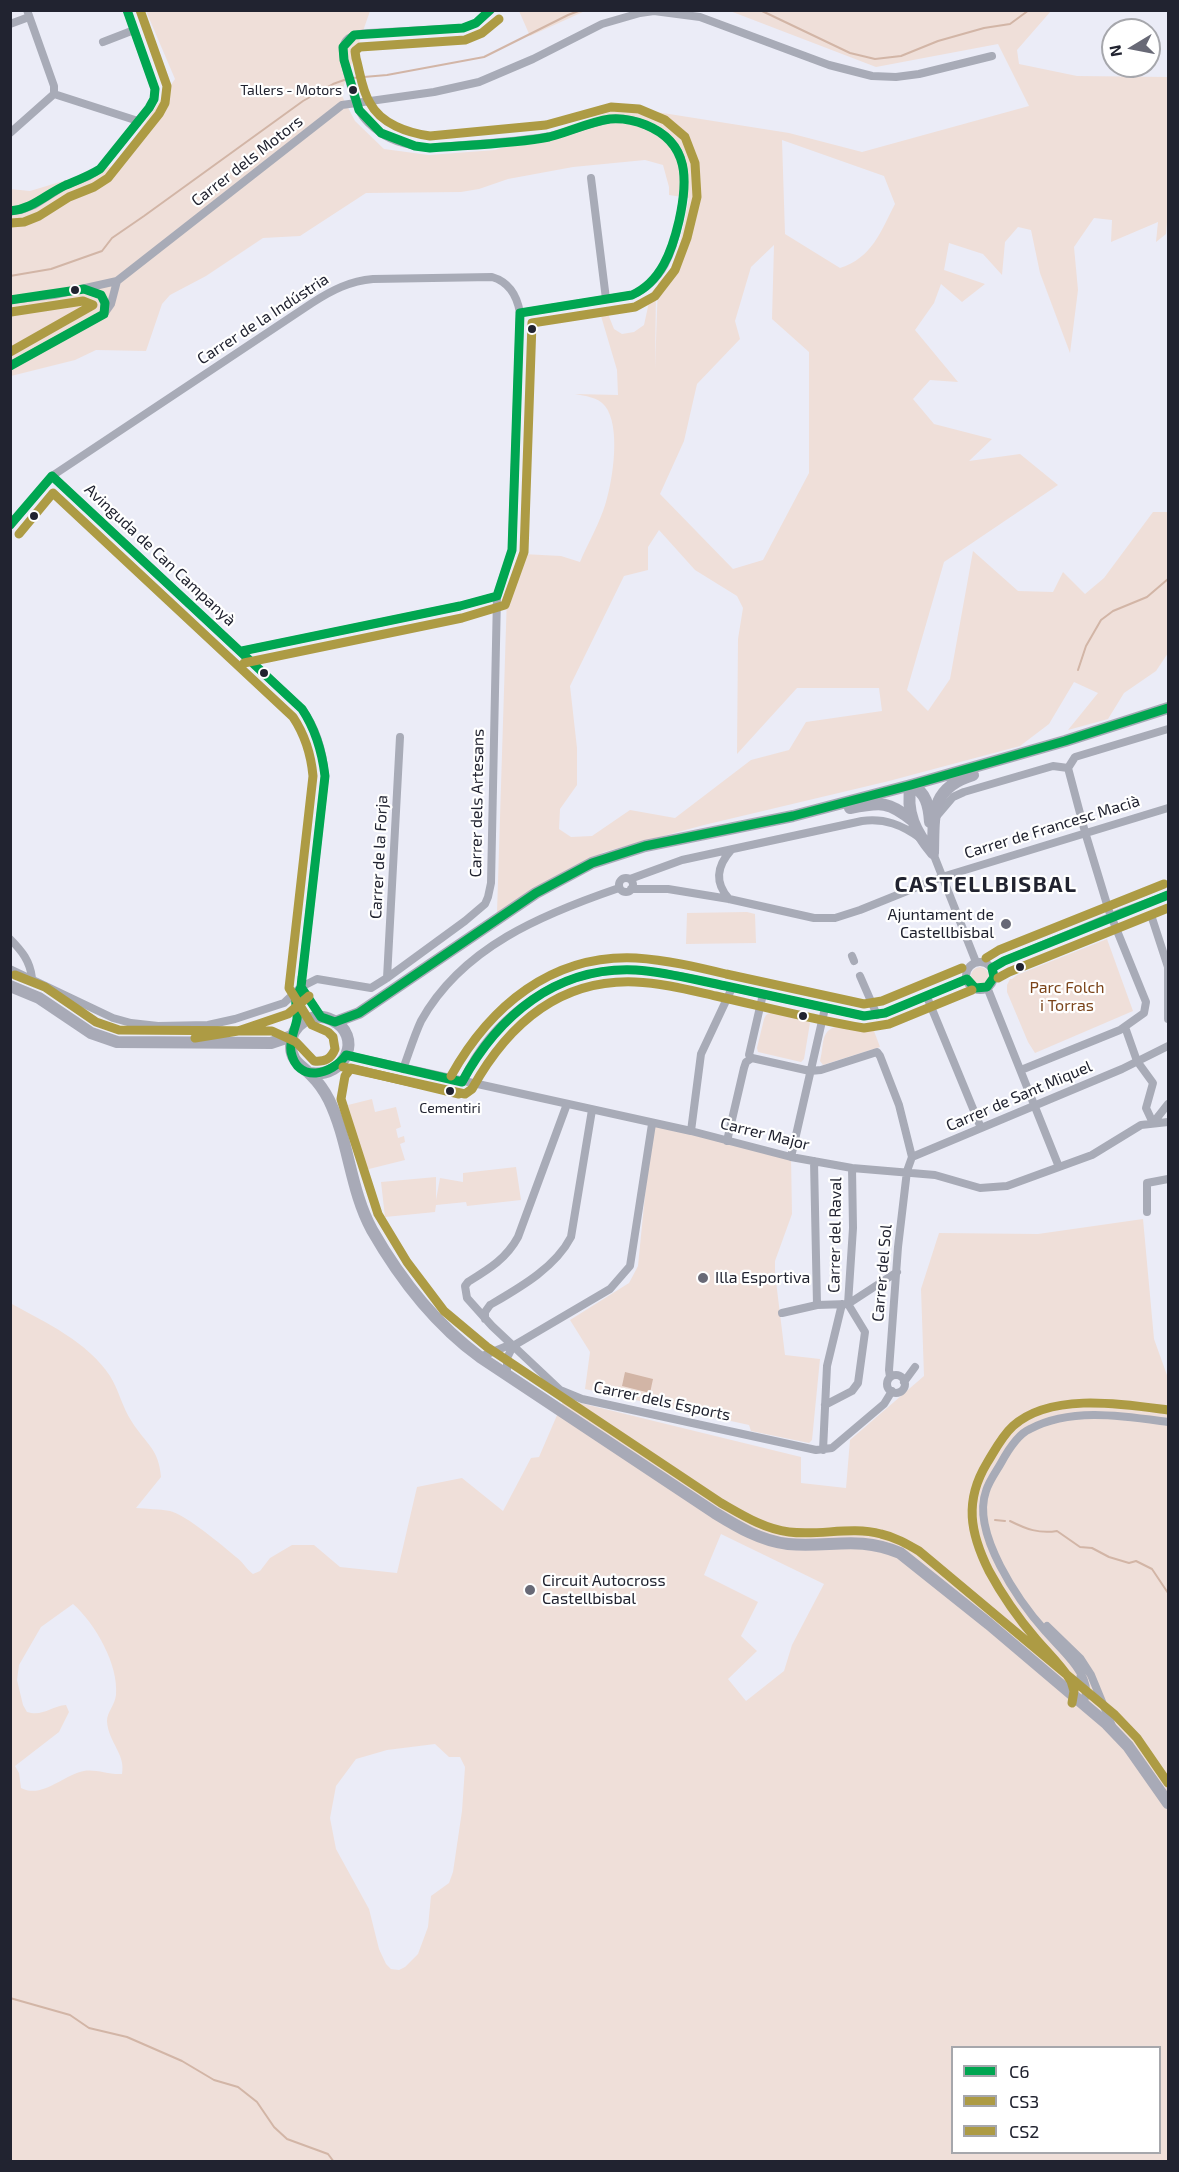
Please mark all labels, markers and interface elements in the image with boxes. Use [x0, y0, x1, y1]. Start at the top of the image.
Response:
north arrow [1101, 18, 1161, 78]
text: N [1104, 44, 1125, 58]
place label: Tallers - Motors [240, 82, 342, 98]
marker: Tallers - Motors [347, 84, 359, 96]
street label: Carrer dels Motors [187, 112, 307, 210]
street label: Carrer de la Indústria [194, 269, 332, 369]
unlabelled marker [69, 284, 81, 296]
unlabelled marker [526, 323, 538, 335]
street label: Avinguda de Can Campanyà [81, 480, 239, 630]
unlabelled marker [28, 510, 40, 522]
unlabelled marker [258, 667, 270, 679]
street label: Carrer dels Artesans [466, 728, 488, 878]
street label: Carrer de Francesc Macià [962, 791, 1142, 863]
street label: Carrer de la Forja [366, 794, 392, 920]
district label: CASTELLBISBAL [895, 872, 1077, 898]
place label: Ajuntament de Castellbisbal [887, 905, 994, 943]
marker: Ajuntament de Castellbisbal [999, 917, 1013, 931]
unlabelled marker [1014, 961, 1026, 973]
park label: Parc Folch i Torras [1029, 978, 1105, 1016]
unlabelled marker [797, 1010, 809, 1022]
street label: Carrer de Sant Miquel [943, 1057, 1095, 1135]
marker: Cementiri [444, 1085, 456, 1097]
place label: Cementiri [419, 1100, 481, 1116]
street label: Carrer Major [718, 1114, 812, 1154]
street label: Carrer del Raval [824, 1177, 846, 1293]
street label: Carrer del Sol [868, 1223, 896, 1323]
place label: Illa Esportiva [715, 1268, 810, 1288]
marker: Illa Esportiva [696, 1271, 710, 1285]
street label: Carrer dels Esports [592, 1377, 732, 1425]
place label: Circuit Autocross Castellbisbal [542, 1571, 666, 1609]
marker: Circuit Autocross Castellbisbal [523, 1583, 537, 1597]
legend [951, 2046, 1161, 2154]
text: C6 [1009, 2060, 1030, 2082]
text: CS3 [1009, 2090, 1039, 2112]
text: CS2 [1009, 2120, 1039, 2142]

